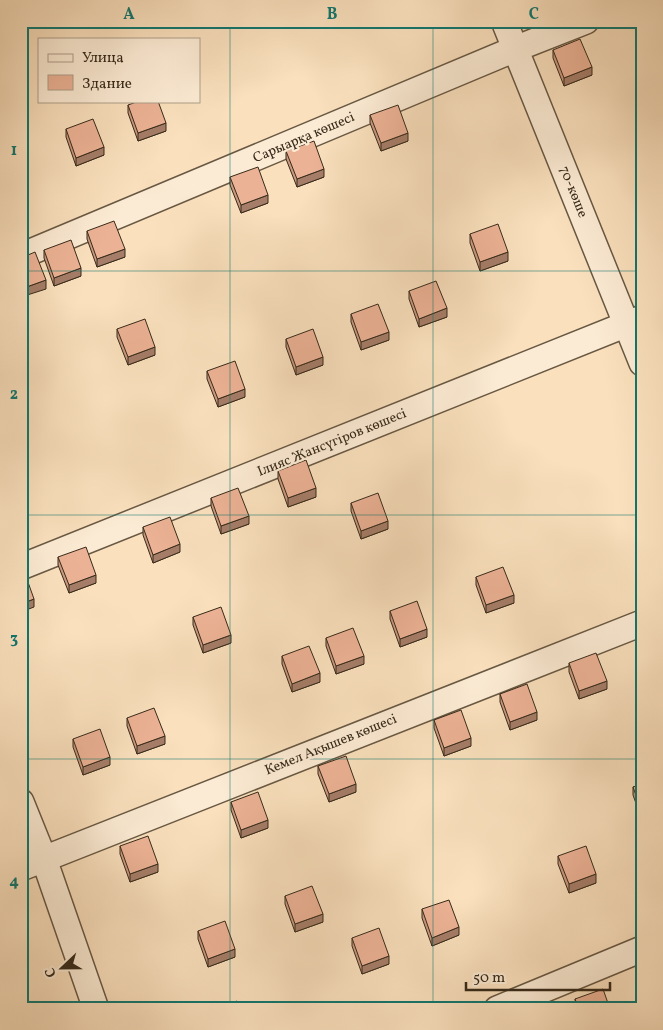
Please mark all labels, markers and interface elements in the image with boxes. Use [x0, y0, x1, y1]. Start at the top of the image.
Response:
text: A [123, 4, 135, 26]
text: B [327, 4, 338, 26]
text: C [529, 4, 539, 26]
legend [38, 38, 200, 102]
text: Улица [82, 48, 124, 69]
text: Здание [82, 74, 132, 95]
street label: Сарыарқа көшесі [250, 108, 358, 168]
text: 1 [11, 140, 17, 162]
street label: 70-көше [554, 163, 592, 221]
text: 2 [10, 384, 18, 406]
street label: Ілияс Жансүгіров көшесі [255, 404, 409, 482]
text: 3 [10, 628, 18, 650]
street label: Кемел Ақышев көшесі [262, 710, 400, 780]
text: 4 [9, 871, 19, 893]
north arrow [38, 942, 88, 992]
scale bar [466, 960, 609, 992]
text: С [41, 965, 62, 980]
text: 50 m [473, 968, 505, 989]

